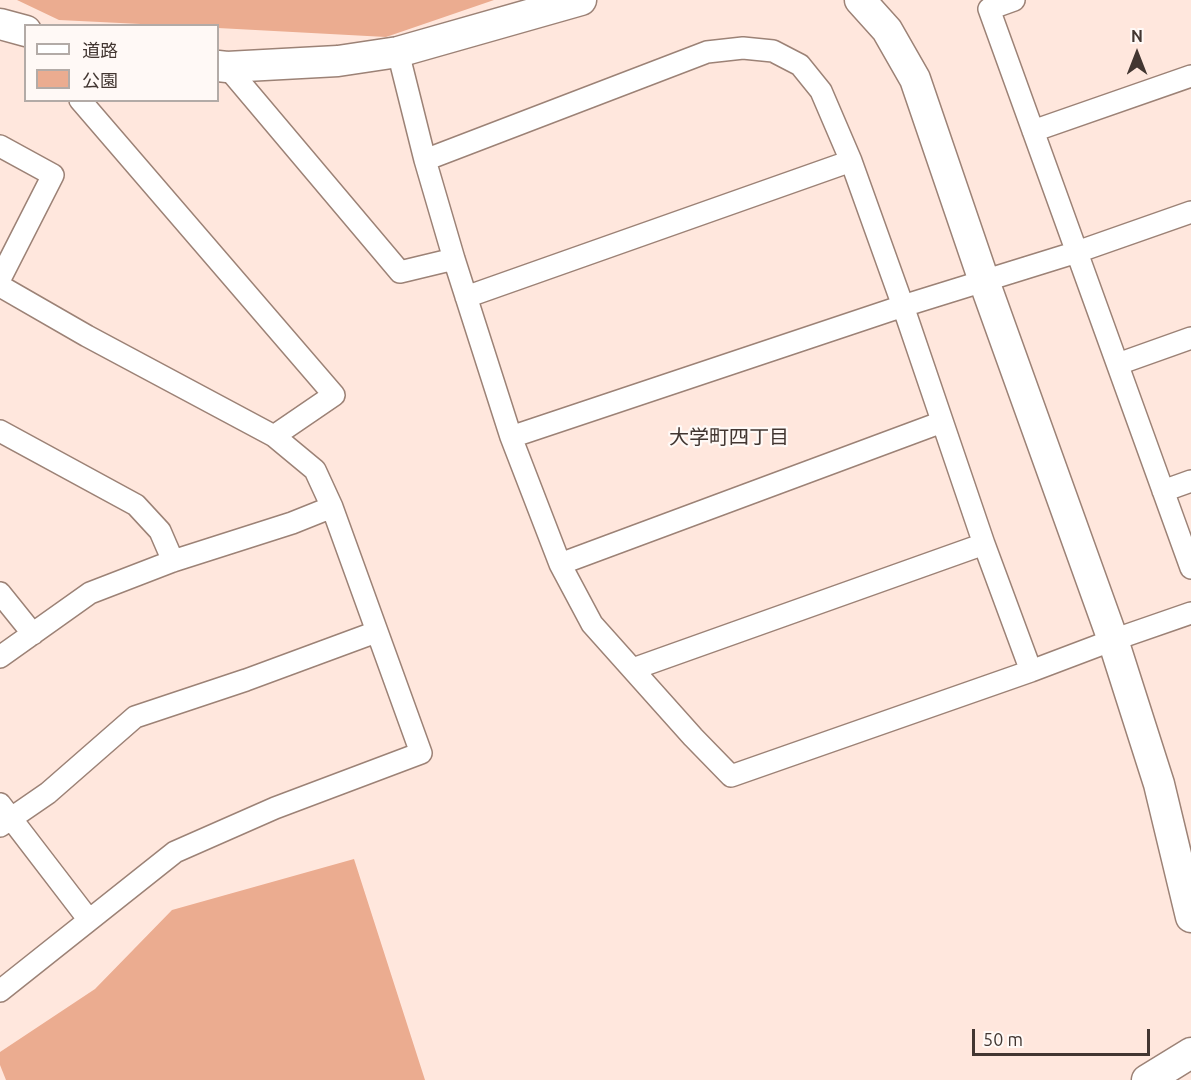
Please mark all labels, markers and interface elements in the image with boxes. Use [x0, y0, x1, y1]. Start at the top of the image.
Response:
legend [24, 24, 219, 102]
north arrow [1107, 24, 1167, 84]
text: N [1131, 27, 1143, 45]
text: 道路 [82, 40, 118, 60]
text: 公園 [82, 70, 118, 90]
district label: 大学町四丁目 [669, 425, 789, 449]
scale bar [975, 1017, 1154, 1055]
text: 50 m [983, 1029, 1023, 1049]

